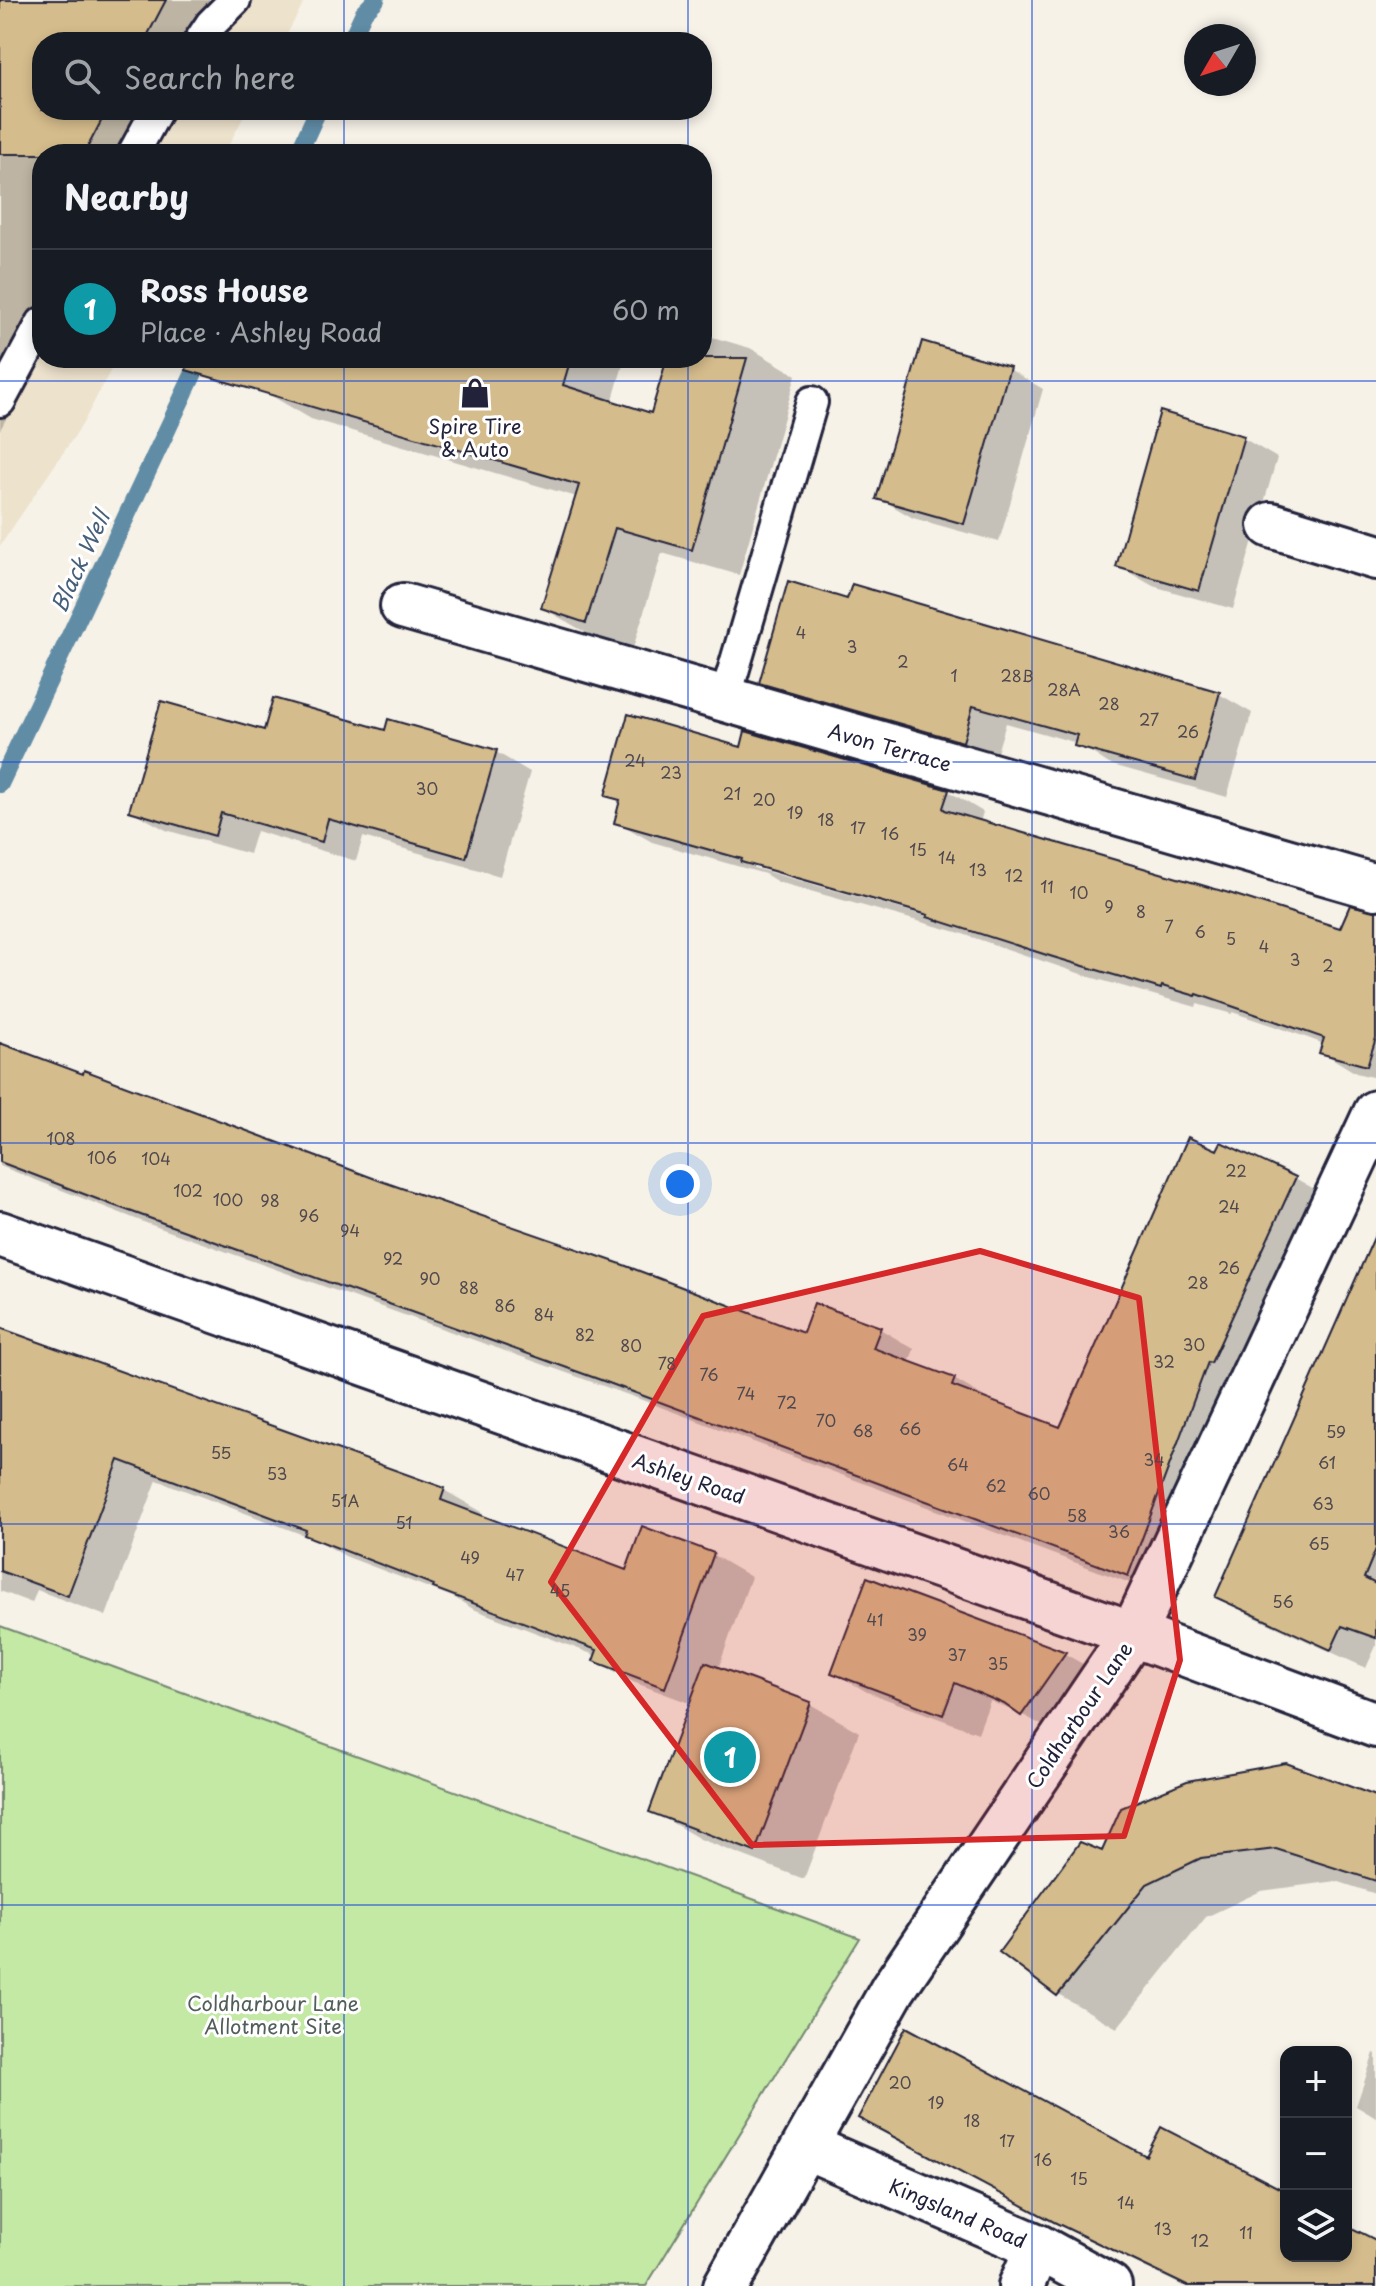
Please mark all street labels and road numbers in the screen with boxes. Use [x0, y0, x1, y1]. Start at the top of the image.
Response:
street label: Avon Terrace [825, 715, 955, 779]
street label: Ashley Road [629, 1445, 749, 1511]
street label: Coldharbour Lane [1018, 1635, 1140, 1795]
street label: Kingsland Road [884, 2170, 1032, 2256]

